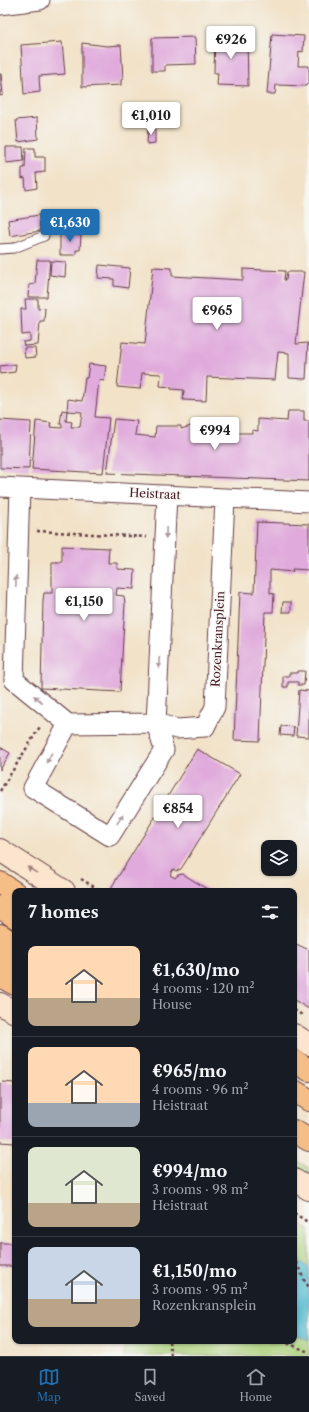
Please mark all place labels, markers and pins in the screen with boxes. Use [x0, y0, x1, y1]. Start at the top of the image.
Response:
pin: €926 [207, 26, 255, 60]
pin: €1,010 [118, 102, 184, 136]
pin: €1,630 [37, 209, 103, 243]
pin: €965 [193, 297, 241, 331]
pin: €994 [191, 417, 239, 451]
pin: €1,150 [51, 588, 117, 622]
pin: €854 [154, 795, 202, 829]

